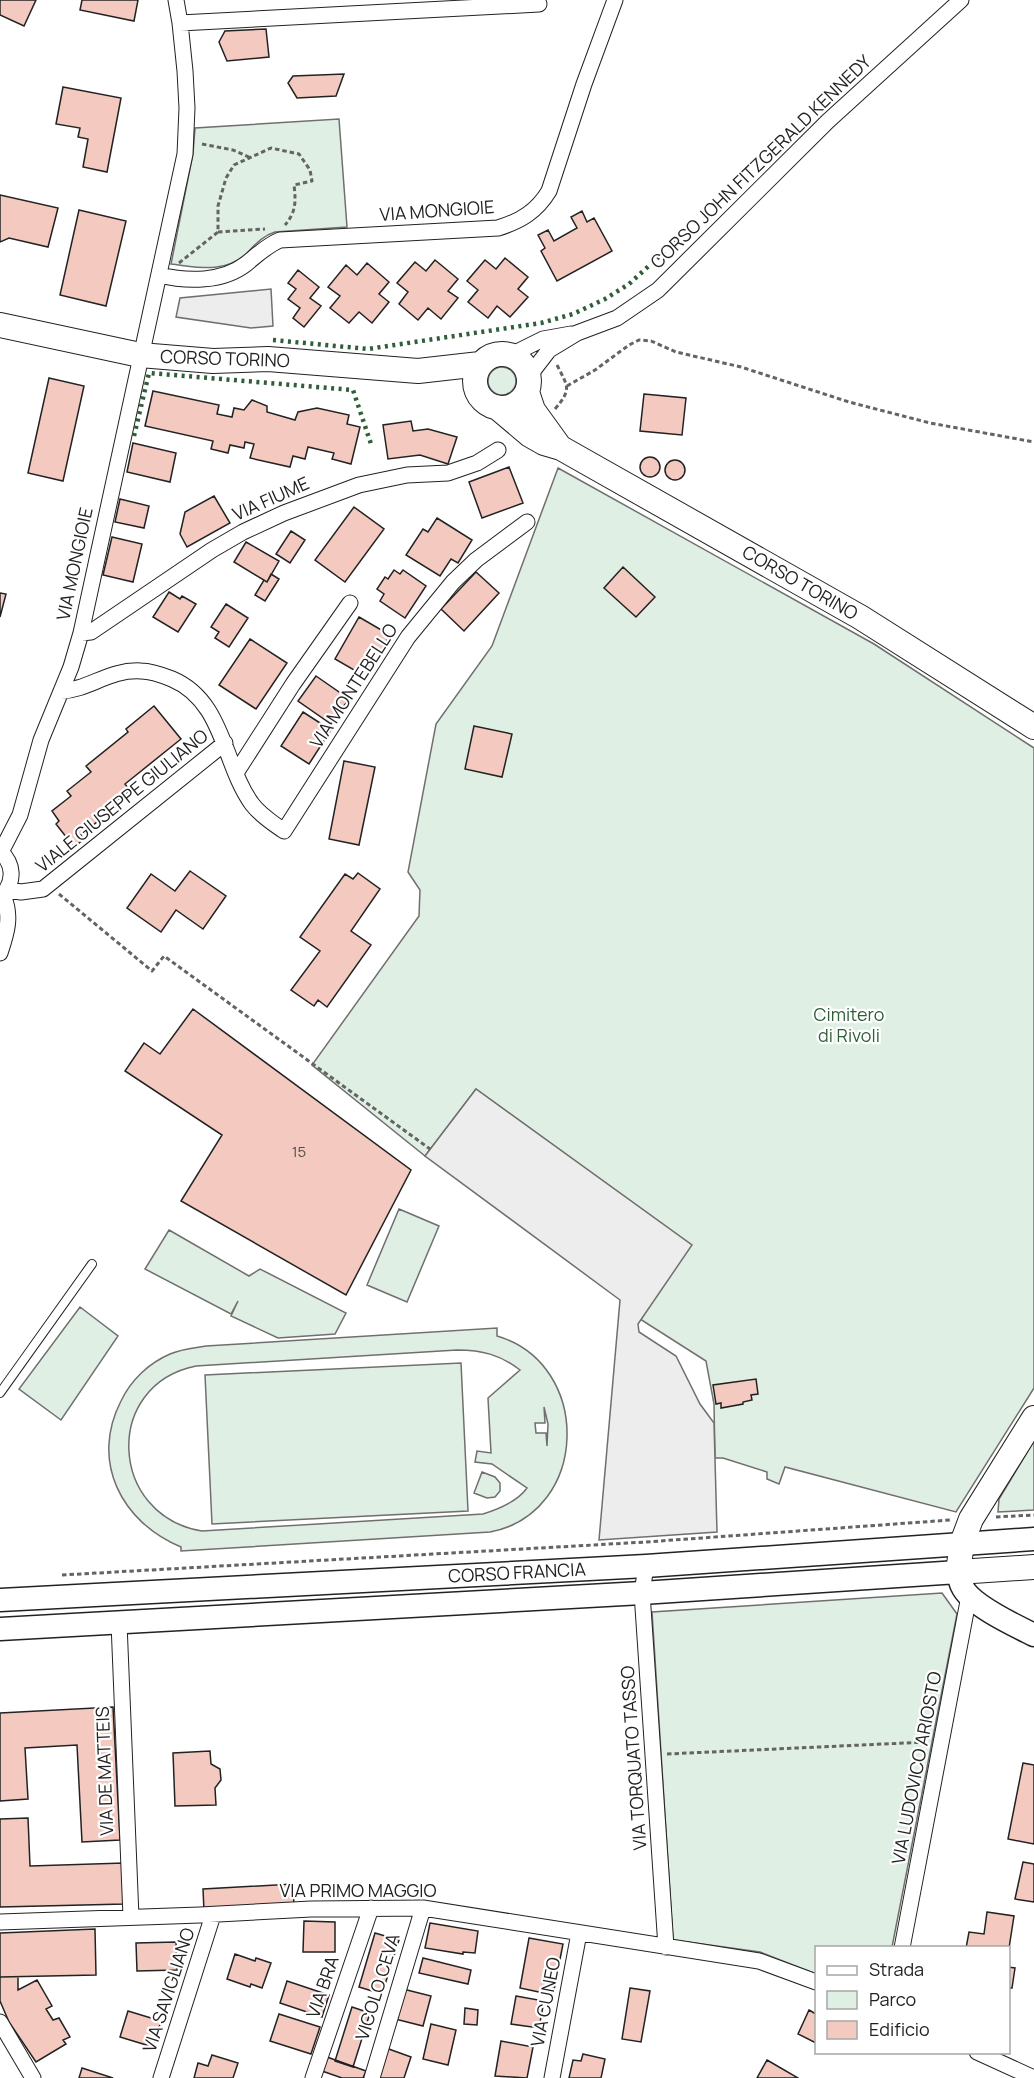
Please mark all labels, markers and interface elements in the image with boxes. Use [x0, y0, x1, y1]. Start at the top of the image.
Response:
street label: CORSO JOHN FITZGERALD KENNEDY [645, 49, 876, 273]
street label: VIA MONGIOIE [379, 194, 495, 226]
street label: CORSO TORINO [160, 344, 290, 372]
street label: VIA FIUME [229, 471, 313, 526]
street label: VIA MONGIOIE [50, 505, 98, 622]
street label: CORSO TORINO [738, 539, 863, 625]
street label: VIA MONTEBELLO [304, 619, 402, 752]
street label: VIALE GIUSEPPE GIULIANO [30, 723, 213, 877]
park label: Cimitero di Rivoli [814, 1002, 884, 1047]
house number: 15 [292, 1141, 306, 1162]
street label: CORSO FRANCIA [448, 1556, 587, 1588]
street label: VIA TORQUATO TASSO [615, 1665, 651, 1851]
street label: VIA LUDOVICO ARIOSTO [886, 1669, 946, 1866]
street label: VIA DE MATTEIS [90, 1706, 118, 1836]
street label: VIA PRIMO MAGGIO [279, 1878, 437, 1902]
street label: VIA SAVIGLIANO [137, 1925, 199, 2055]
street label: VICOLO CEVA [349, 1930, 405, 2043]
legend [815, 1946, 1010, 2054]
street label: VIA BRA [300, 1952, 344, 2021]
street label: VIA CUNEO [525, 1955, 565, 2049]
text: Strada [869, 1957, 924, 1981]
text: Parco [869, 1987, 916, 2011]
text: Edificio [869, 2017, 930, 2041]

